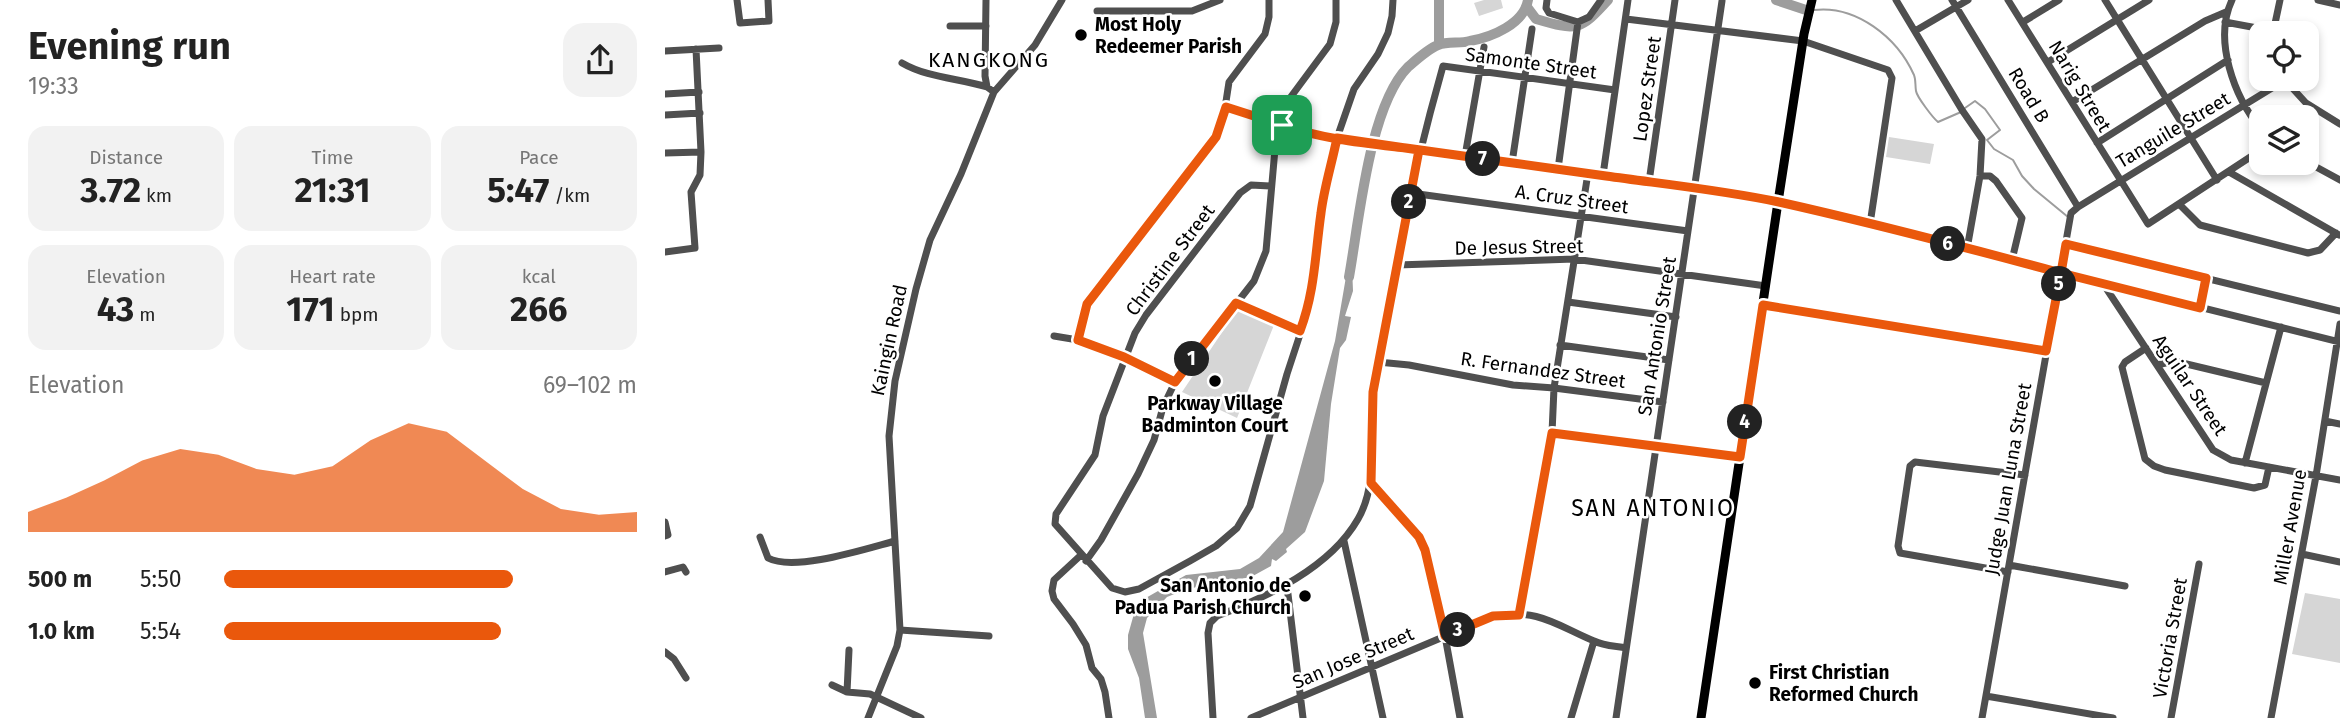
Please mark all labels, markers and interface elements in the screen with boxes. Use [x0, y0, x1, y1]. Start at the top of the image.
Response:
place label: Most Holy Redeemer Parish [1095, 13, 1242, 58]
map controls [2249, 21, 2319, 175]
button: locate [2249, 21, 2319, 91]
text: Evening run [28, 23, 231, 69]
button: share [563, 23, 637, 97]
marker: Most Holy Redeemer Parish [1073, 27, 1089, 43]
street label: Lopez Street [1628, 35, 1666, 143]
street label: Narig Street [2044, 36, 2116, 136]
street label: Samonte Street [1464, 42, 1598, 84]
district label: KANGKONG [928, 47, 1050, 73]
street label: Road B [2004, 63, 2054, 127]
text: 19:33 [28, 72, 79, 100]
street label: Tanguile Street [2112, 87, 2234, 173]
pin [1252, 95, 1312, 155]
button: layers [2249, 105, 2319, 175]
icon: arrive [1263, 106, 1301, 144]
pin: 7 [1465, 142, 1501, 176]
text: Distance [89, 146, 163, 169]
text: Time [312, 146, 353, 169]
text: Pace [519, 146, 559, 169]
text: 7 [1478, 147, 1487, 170]
text: 3.72 [80, 169, 141, 211]
text: 21:31 [294, 169, 371, 211]
text: 5:47 [487, 169, 549, 211]
street label: A. Cruz Street [1514, 180, 1630, 218]
text: km [141, 184, 172, 207]
text: /km [549, 184, 590, 207]
pin: 2 [1391, 184, 1427, 220]
text: 2 [1404, 190, 1413, 213]
street label: Christine Street [1121, 200, 1219, 320]
pin: 6 [1931, 226, 1965, 262]
text: 6 [1942, 232, 1953, 255]
street label: De Jesus Street [1454, 234, 1584, 260]
street label: San Antonio Street [1633, 255, 1681, 417]
text: Elevation [86, 265, 166, 288]
text: Heart rate [289, 265, 376, 288]
text: kcal [522, 265, 556, 288]
pin: 5 [2041, 266, 2077, 302]
text: 5 [2053, 272, 2064, 295]
street label: Kaingin Road [866, 282, 912, 398]
text: 43 [97, 288, 134, 330]
text: 171 [286, 288, 335, 330]
text: 266 [510, 288, 568, 330]
text: m [134, 303, 156, 326]
text: bpm [335, 303, 379, 326]
street label: Aguilar Street [2148, 330, 2232, 440]
pin: 1 [1175, 342, 1209, 376]
text: 1 [1187, 347, 1196, 370]
street label: R. Fernandez Street [1459, 347, 1627, 393]
text: Elevation [28, 371, 124, 399]
text: 69–102 m [543, 371, 637, 399]
marker: Parkway Village Badminton Court [1207, 373, 1223, 389]
street label: Judge Juan Luna Street [1980, 381, 2036, 577]
place label: Parkway Village Badminton Court [1142, 392, 1289, 437]
pin: 4 [1727, 404, 1763, 440]
text: 4 [1739, 410, 1750, 433]
street label: Miller Avenue [2269, 467, 2311, 587]
district label: SAN ANTONIO [1571, 494, 1735, 522]
text: 500 m [28, 565, 92, 593]
text: 5:50 [140, 565, 182, 593]
place label: San Antonio de Padua Parish Church [1115, 574, 1291, 619]
street label: Victoria Street [2148, 576, 2192, 700]
marker: San Antonio de Padua Parish Church [1297, 588, 1313, 604]
pin: 3 [1441, 612, 1475, 648]
text: 1.0 km [28, 617, 95, 645]
text: 5:54 [140, 617, 181, 645]
text: 3 [1453, 618, 1462, 641]
street label: San Jose Street [1289, 622, 1417, 694]
place label: First Christian Reformed Church [1769, 661, 1918, 706]
marker: First Christian Reformed Church [1747, 675, 1763, 691]

